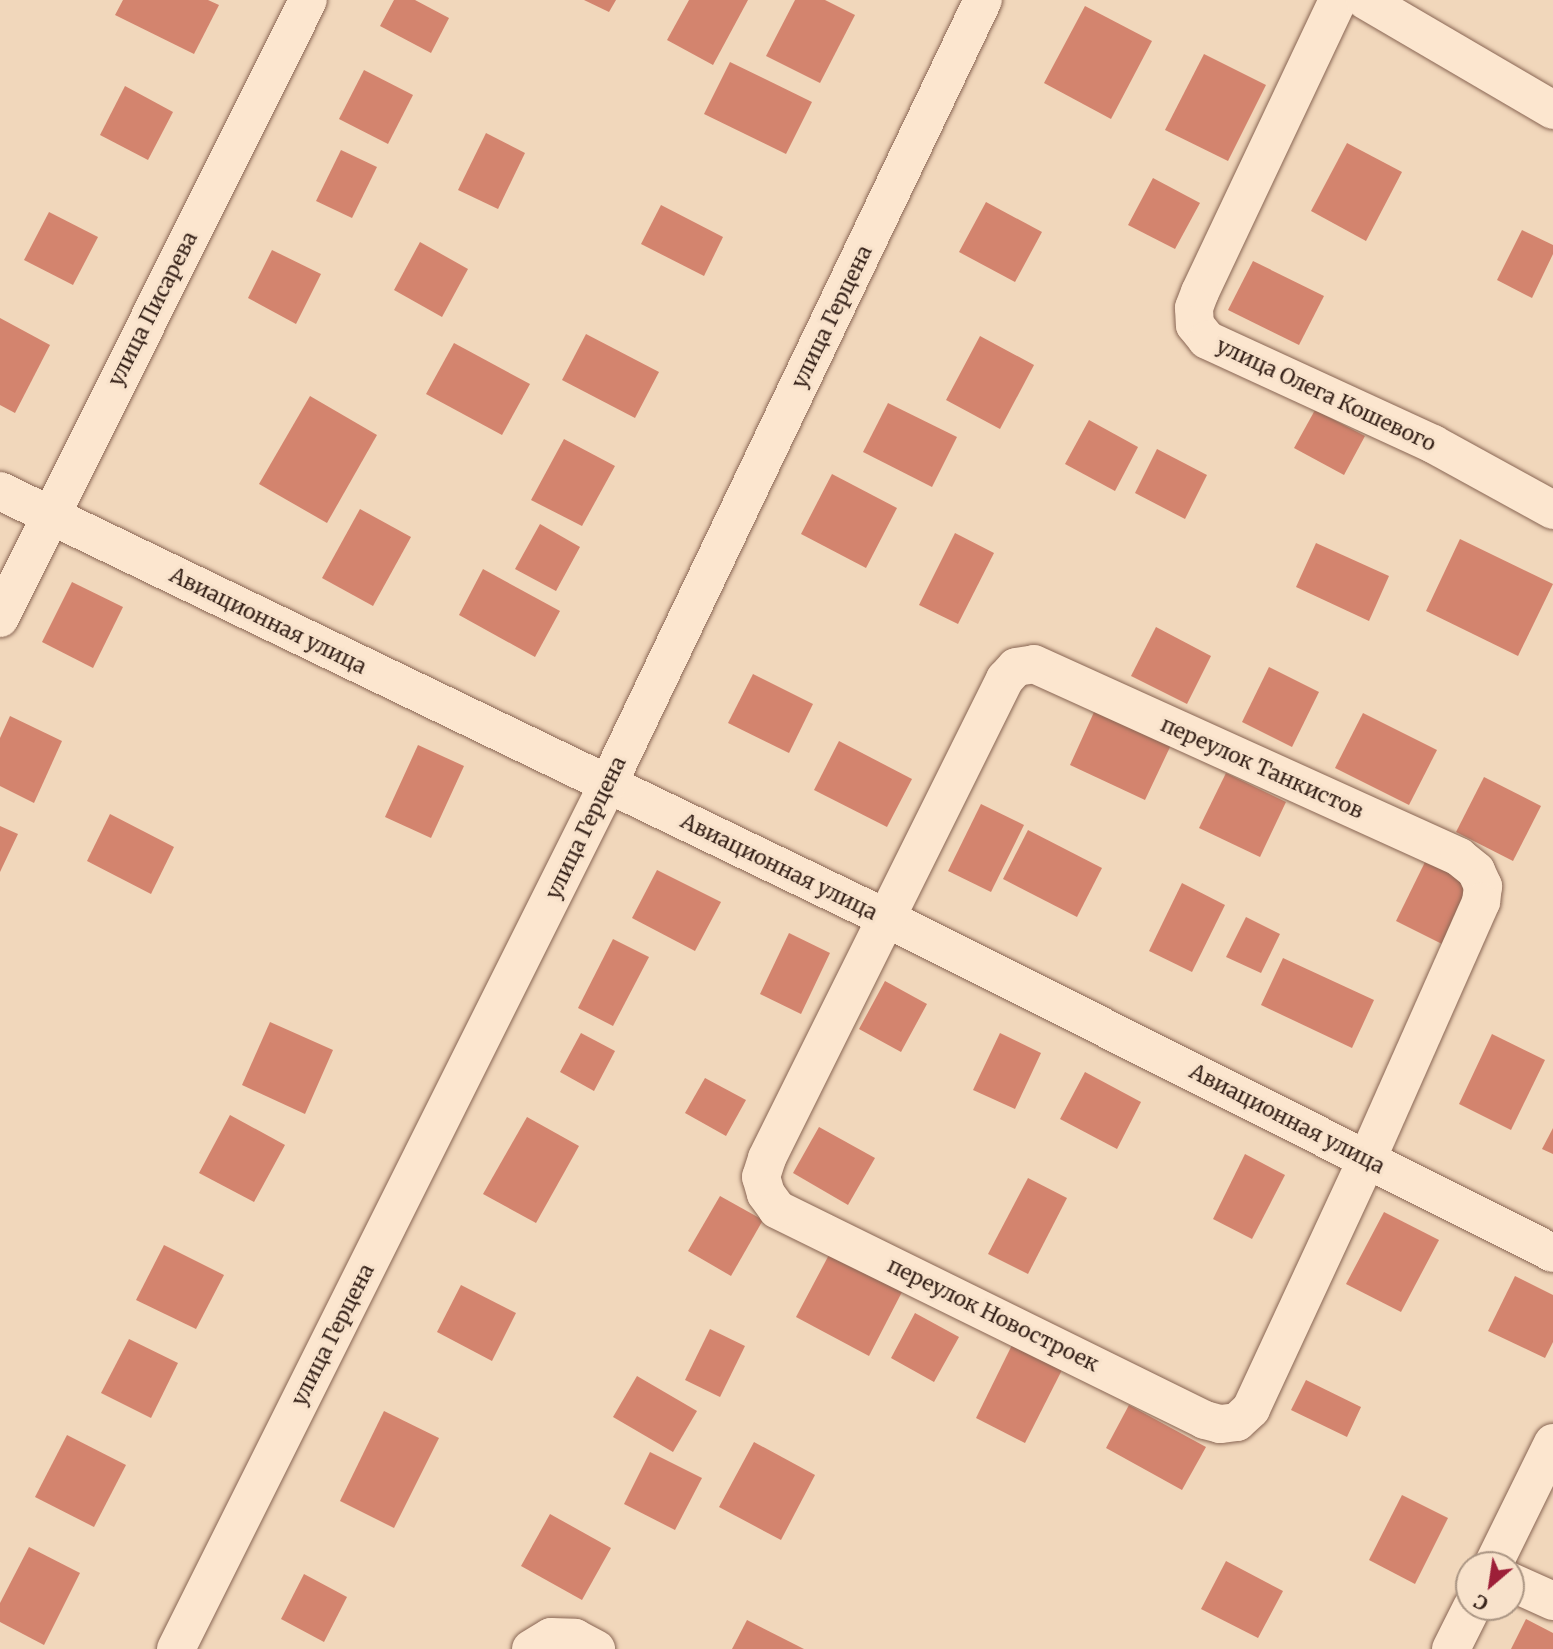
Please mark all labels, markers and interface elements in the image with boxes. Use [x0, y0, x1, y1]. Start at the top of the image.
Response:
street label: улица Писарева [103, 228, 203, 390]
street label: улица Герцена [787, 242, 877, 392]
street label: улица Олега Кошевого [1212, 333, 1440, 457]
street label: Авиационная улица [166, 562, 370, 680]
street label: переулок Танкистов [1157, 712, 1367, 824]
street label: улица Герцена [541, 753, 631, 903]
street label: Авиационная улица [677, 808, 881, 926]
street label: Авиационная улица [1185, 1059, 1389, 1179]
street label: переулок Новостроек [883, 1253, 1103, 1377]
street label: улица Герцена [286, 1260, 380, 1410]
north arrow [1455, 1551, 1525, 1621]
text: С [1469, 1589, 1492, 1616]

